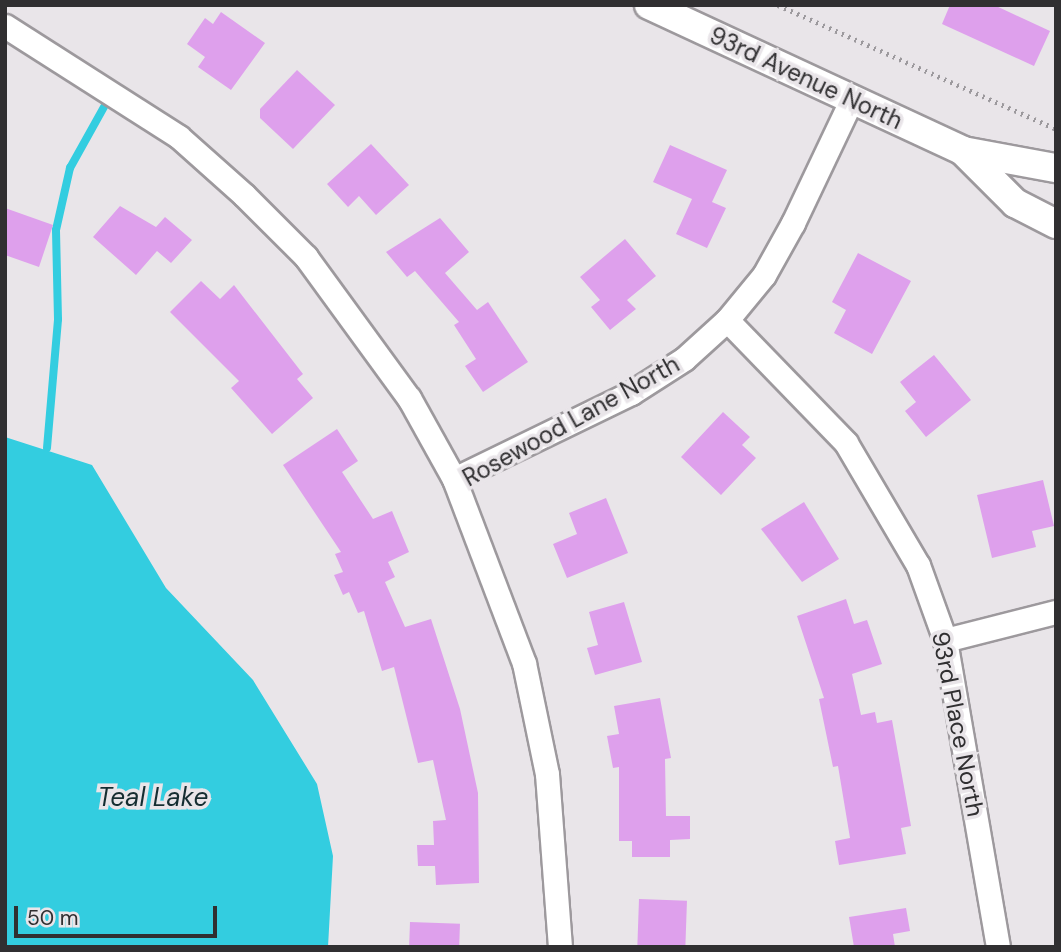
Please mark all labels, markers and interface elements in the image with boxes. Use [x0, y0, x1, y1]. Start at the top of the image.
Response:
street label: 93rd Avenue North [705, 21, 907, 135]
street label: Rosewood Lane North [458, 349, 684, 493]
street label: 93rd Place North [926, 629, 990, 819]
water label: Teal Lake [98, 782, 208, 814]
scale bar [18, 892, 220, 936]
text: 50 m [27, 904, 78, 932]

